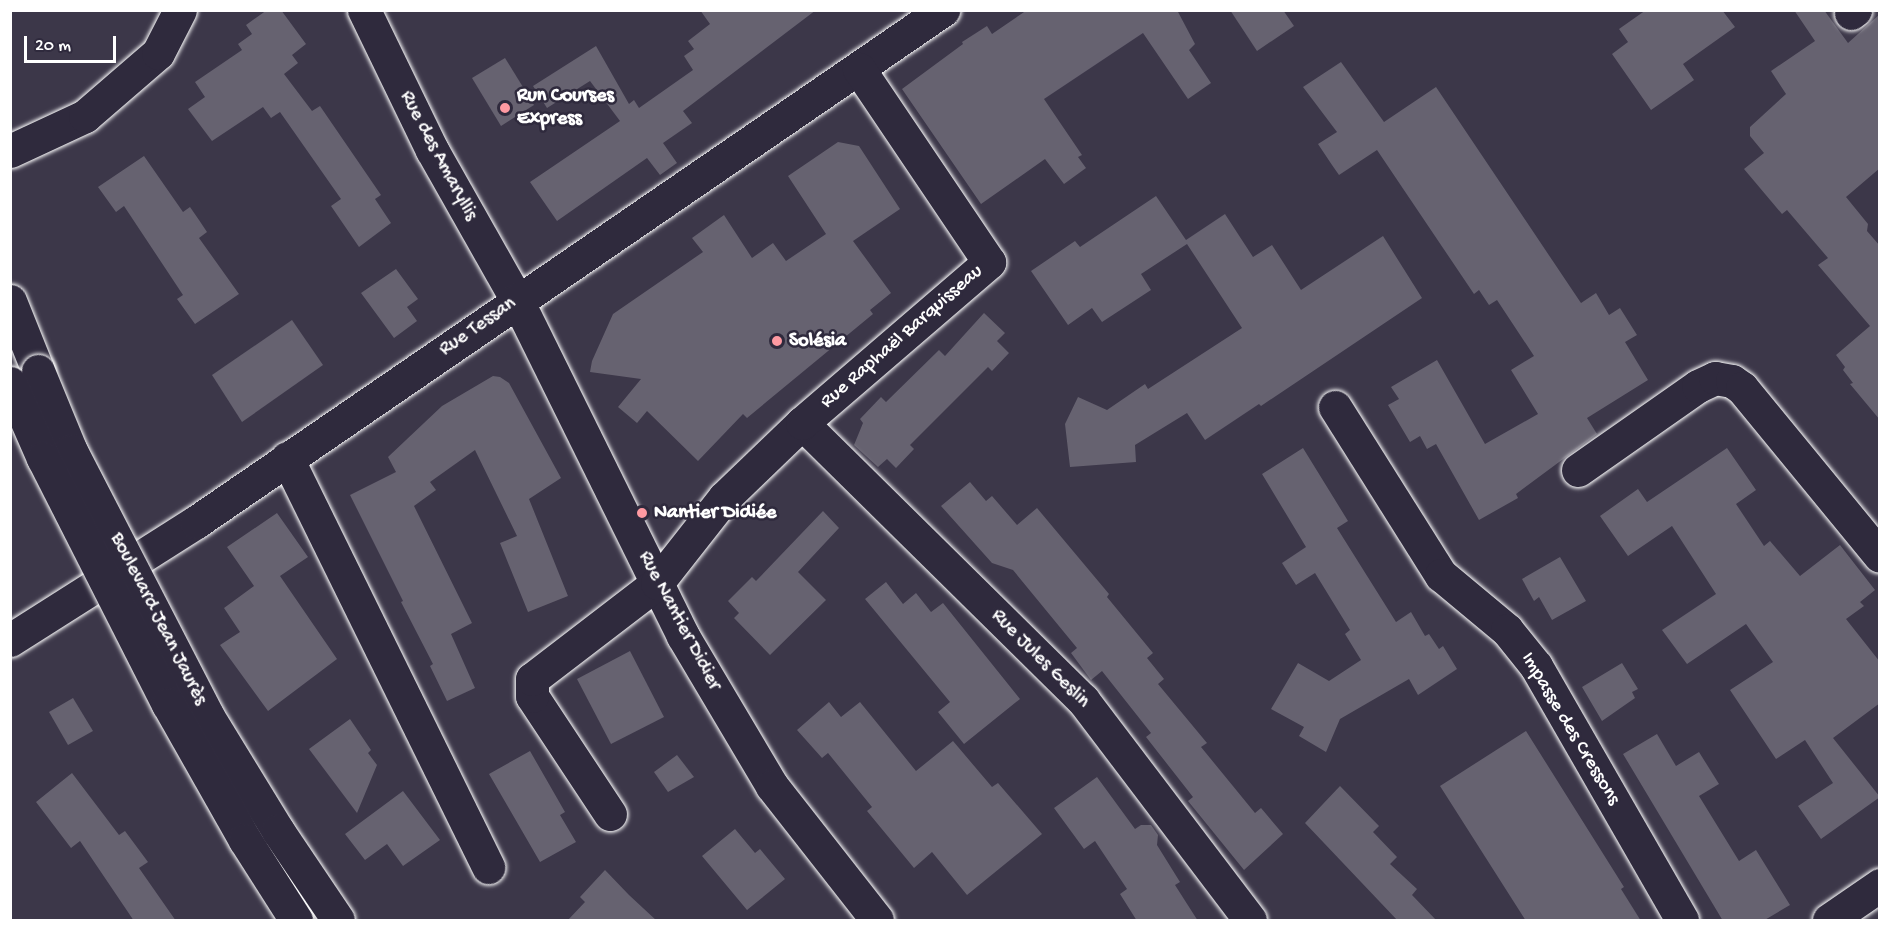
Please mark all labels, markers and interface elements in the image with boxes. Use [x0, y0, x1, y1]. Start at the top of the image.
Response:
scale bar [27, 24, 118, 62]
text: 20 m [35, 36, 71, 57]
place label: Run Courses Express [517, 84, 614, 131]
street label: Rue des Amaryllis [394, 87, 482, 225]
marker: Run Courses Express [498, 101, 512, 115]
street label: Rue Raphaël Barquisseau [816, 260, 988, 414]
street label: Rue Tessan [435, 292, 521, 362]
place label: Solésia [789, 329, 846, 353]
marker: Solésia [770, 334, 784, 348]
place label: Nantier Didiée [654, 501, 776, 525]
marker: Nantier Didiée [635, 506, 649, 520]
street label: Boulevard Jean Jaurès [104, 529, 212, 709]
street label: Rue Nantier Didier [632, 547, 726, 695]
street label: Rue Jules Geslin [985, 604, 1095, 714]
street label: Impasse des Cressons [1515, 648, 1625, 810]

